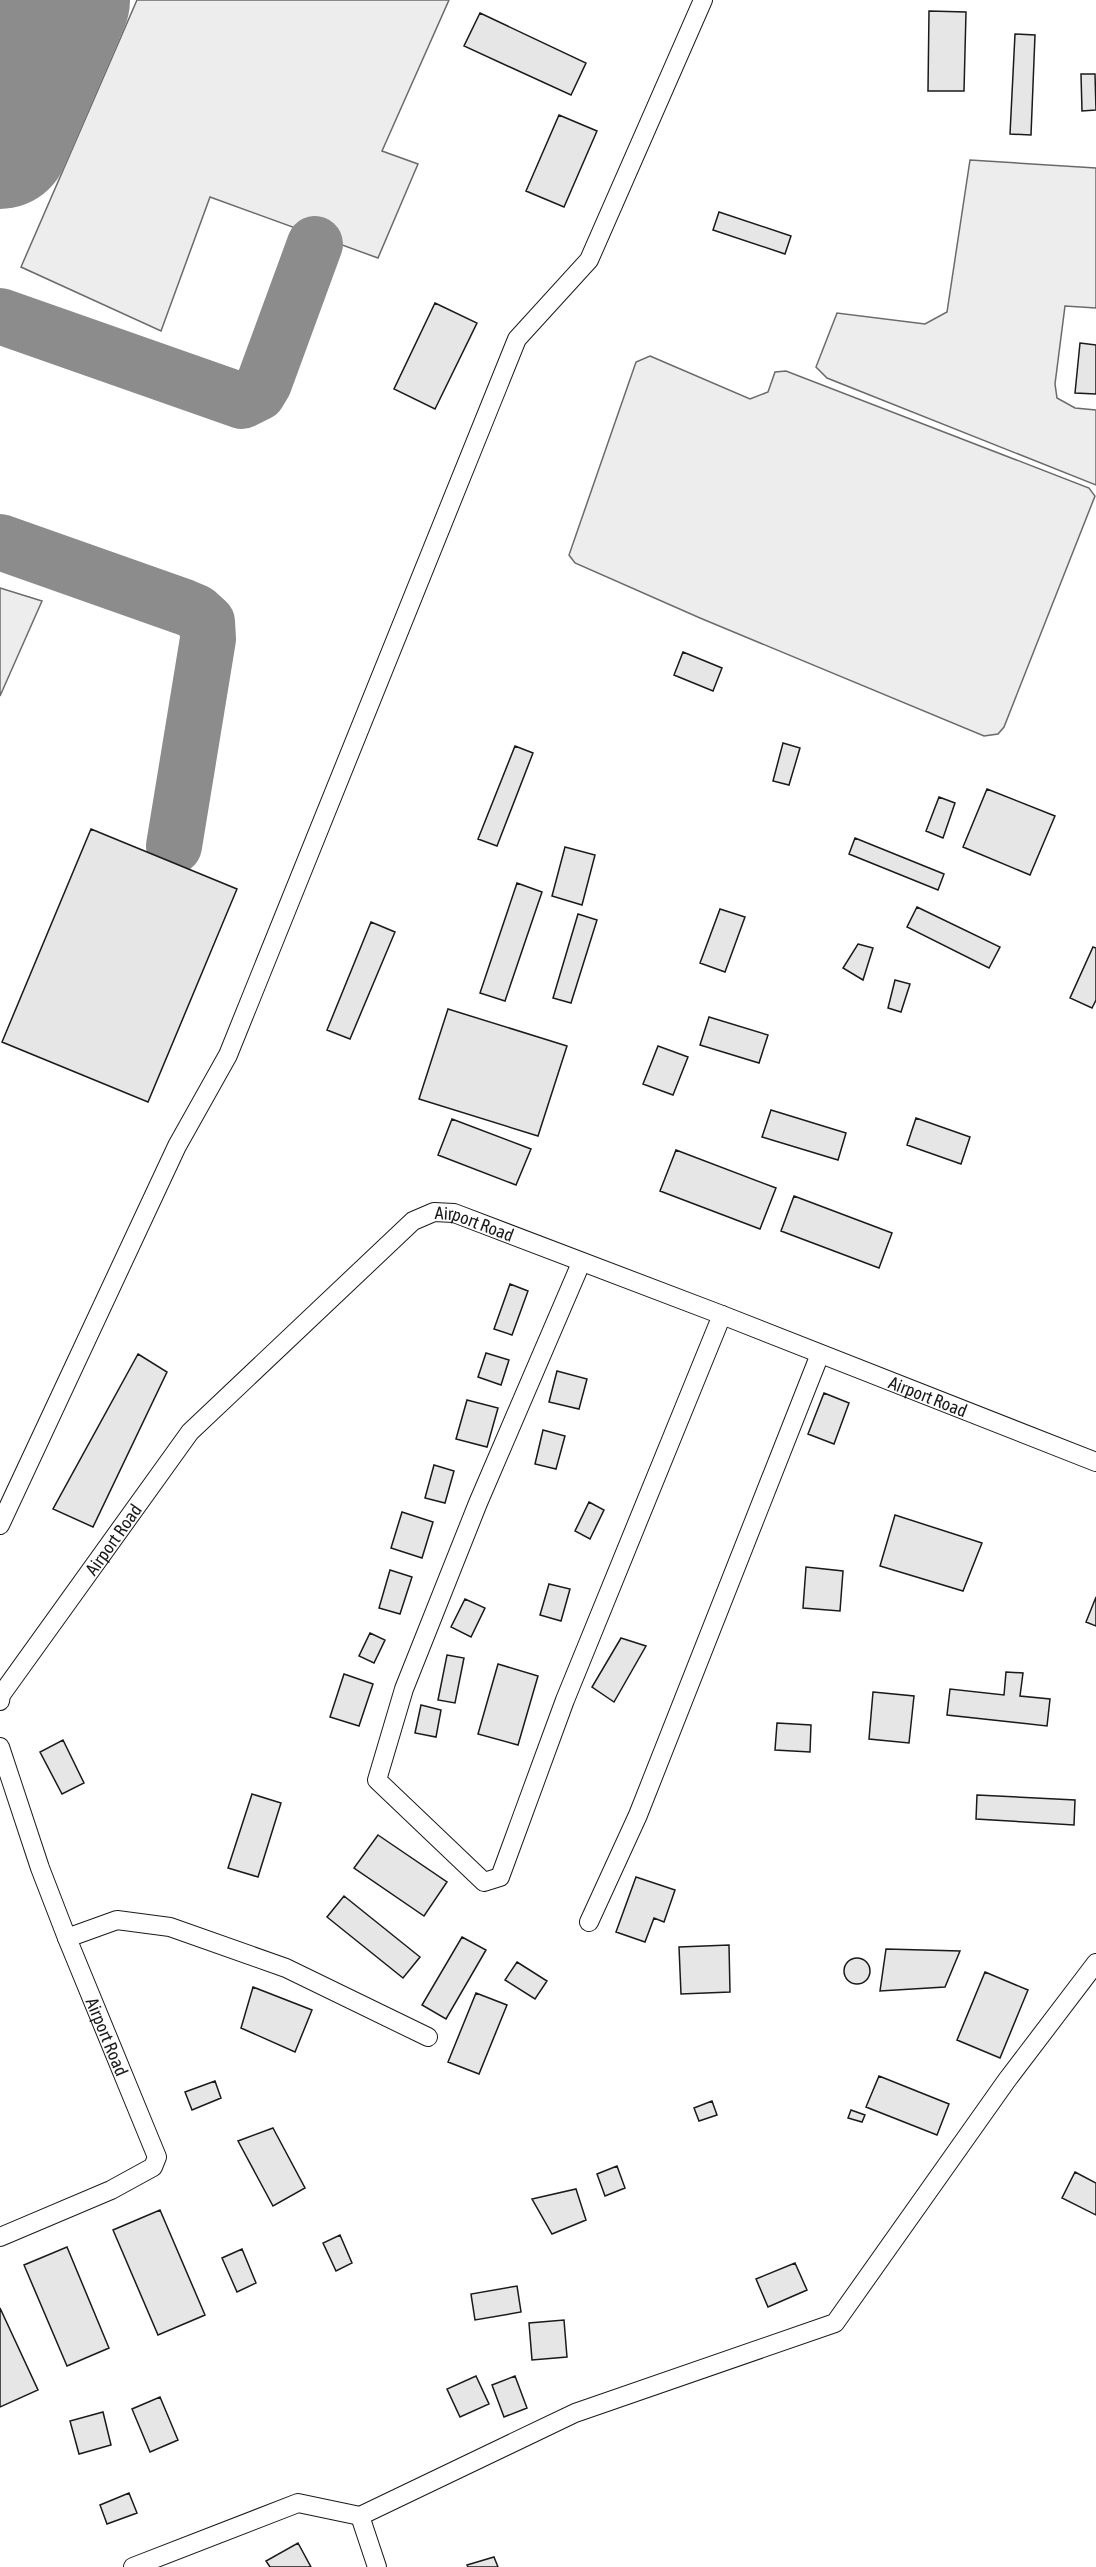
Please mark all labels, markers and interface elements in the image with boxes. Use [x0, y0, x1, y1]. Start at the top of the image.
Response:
street label: Airport Road [434, 1202, 517, 1245]
street label: Airport Road [886, 1371, 970, 1421]
street label: Airport Road [80, 1500, 146, 1579]
street label: Airport Road [82, 1994, 133, 2079]

